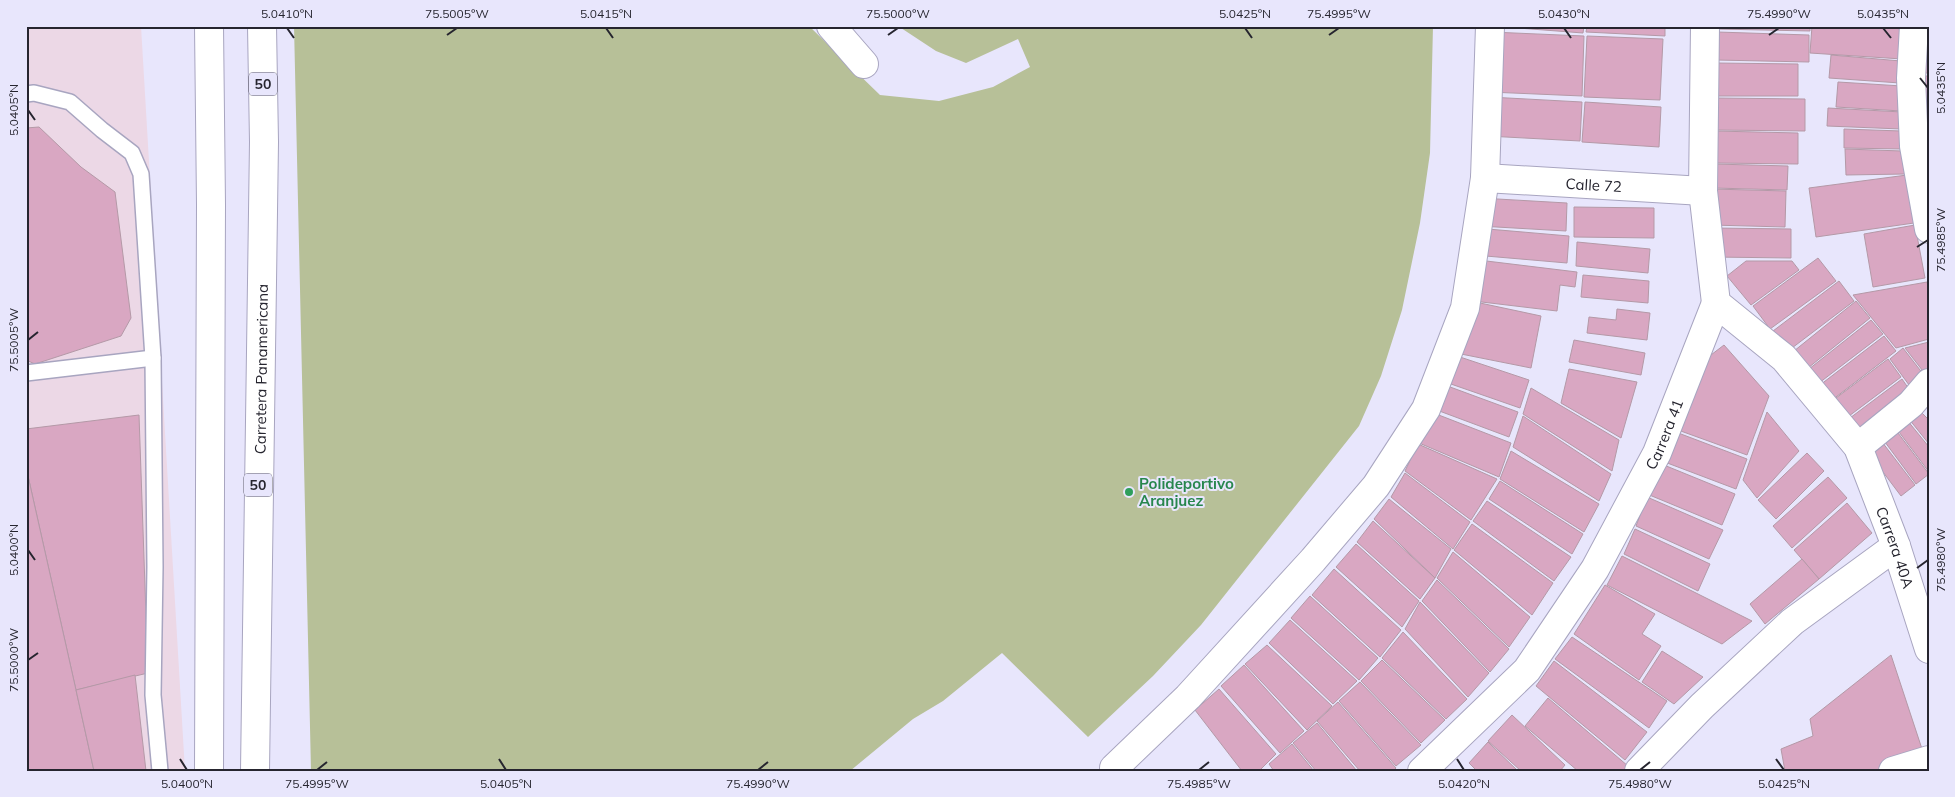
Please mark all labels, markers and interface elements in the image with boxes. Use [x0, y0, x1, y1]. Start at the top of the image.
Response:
text: 5.0410°N [261, 6, 313, 21]
text: 75.5005°W [425, 6, 489, 21]
text: 5.0415°N [580, 6, 632, 21]
text: 75.5000°W [866, 6, 930, 21]
text: 5.0425°N [1219, 6, 1271, 21]
text: 75.4995°W [1307, 6, 1371, 21]
text: 5.0430°N [1538, 6, 1590, 21]
text: 75.4990°W [1747, 6, 1811, 21]
text: 5.0435°N [1857, 6, 1909, 21]
text: 5.0435°N [1933, 62, 1948, 114]
road number: 50 [249, 72, 277, 96]
text: 5.0405°N [6, 84, 21, 136]
street label: Calle 72 [1565, 173, 1622, 196]
text: 75.4985°W [1933, 208, 1948, 272]
street label: Carretera Panamericana [250, 284, 271, 454]
text: 75.5005°W [6, 308, 21, 372]
street label: Carrera 41 [1641, 396, 1687, 473]
road number: 50 [244, 474, 272, 496]
place label: Polideportivo Aranjuez [1139, 474, 1234, 510]
marker: Polideportivo Aranjuez [1123, 486, 1135, 498]
street label: Carrera 40A [1872, 504, 1918, 591]
text: 5.0400°N [6, 524, 21, 576]
text: 75.4980°W [1933, 528, 1948, 592]
text: 75.5000°W [6, 628, 21, 692]
text: 5.0400°N [161, 776, 213, 791]
text: 75.4995°W [285, 776, 349, 791]
text: 5.0405°N [480, 776, 532, 791]
text: 75.4990°W [726, 776, 790, 791]
text: 75.4985°W [1167, 776, 1231, 791]
text: 5.0420°N [1438, 776, 1490, 791]
text: 75.4980°W [1608, 776, 1672, 791]
text: 5.0425°N [1758, 776, 1810, 791]

